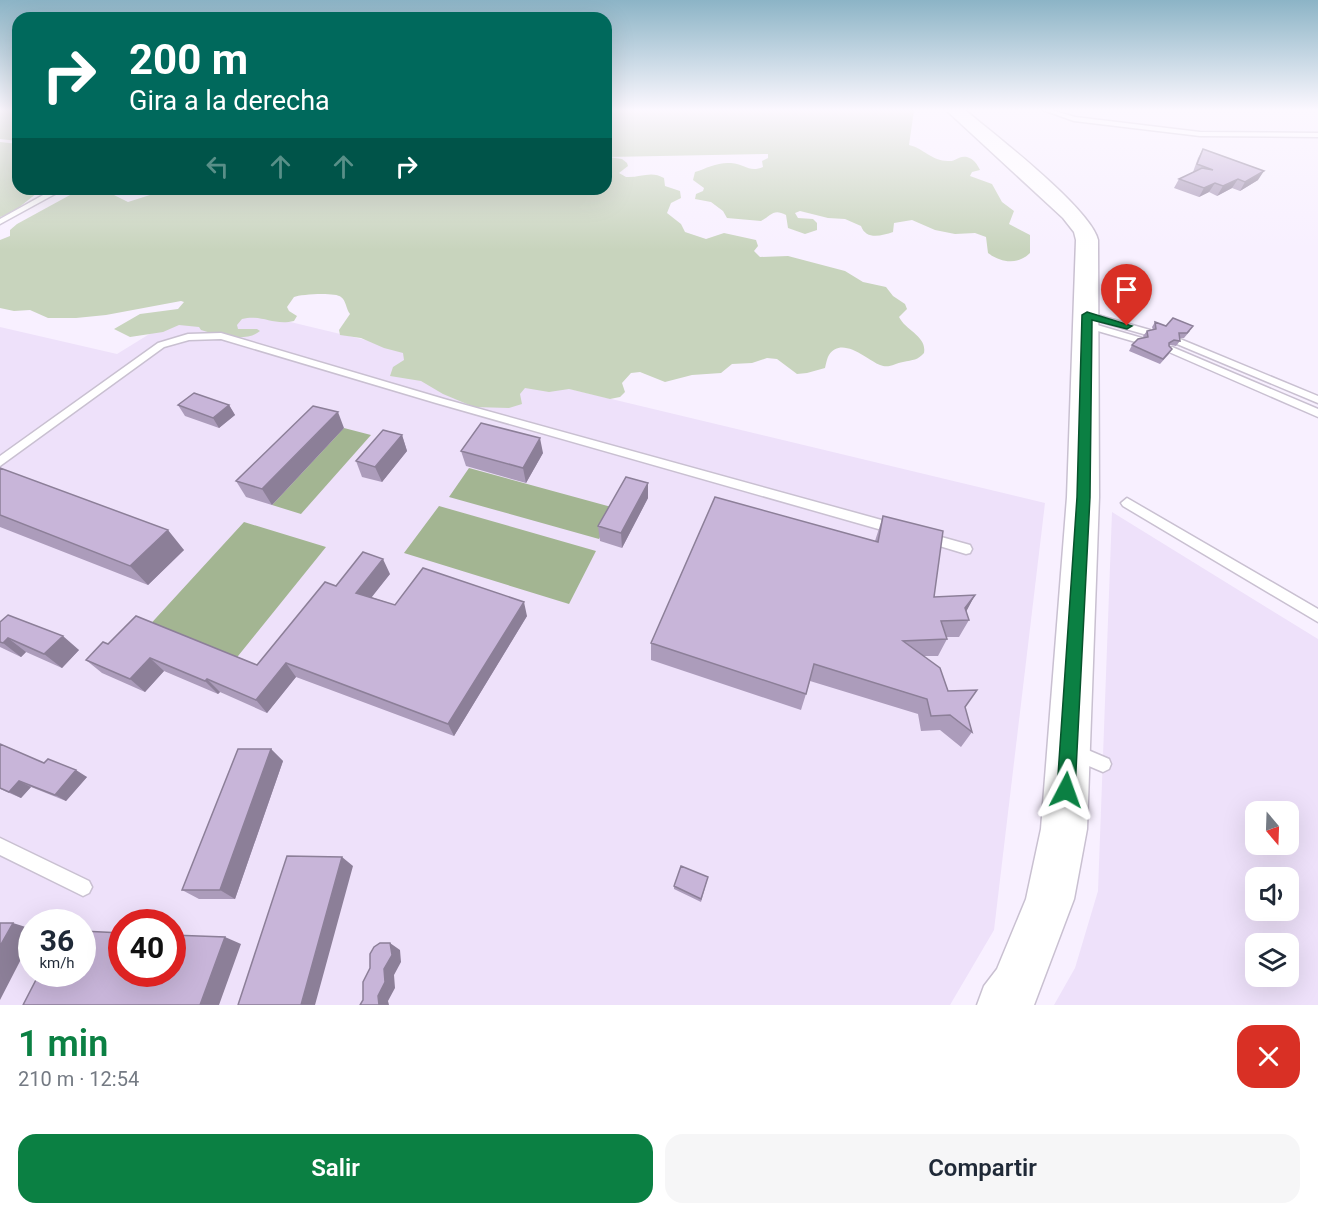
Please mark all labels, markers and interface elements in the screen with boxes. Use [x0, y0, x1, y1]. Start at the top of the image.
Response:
text: 200 m [129, 35, 248, 84]
icon: right [30, 36, 108, 114]
text: Gira a la derecha [129, 85, 330, 117]
icon: left [201, 150, 234, 183]
icon: ahead [264, 150, 297, 183]
icon: ahead [327, 150, 360, 183]
icon: right [390, 150, 423, 183]
pin [1101, 264, 1152, 326]
icon: arrive [1110, 273, 1143, 306]
position arrow [1034, 758, 1098, 822]
north arrow [1245, 801, 1299, 855]
map controls [1245, 801, 1299, 987]
button: sound [1245, 867, 1299, 921]
speed limit sign: 40 [108, 909, 186, 987]
text: 36 [40, 923, 74, 958]
button: layers [1245, 933, 1299, 987]
text: km/h [39, 954, 75, 972]
text: 1 min [18, 1023, 108, 1065]
button: close [1237, 1025, 1300, 1088]
text: 210 m · 12:54 [18, 1067, 139, 1091]
button: Salir [18, 1134, 653, 1203]
button: Compartir [665, 1134, 1300, 1203]

